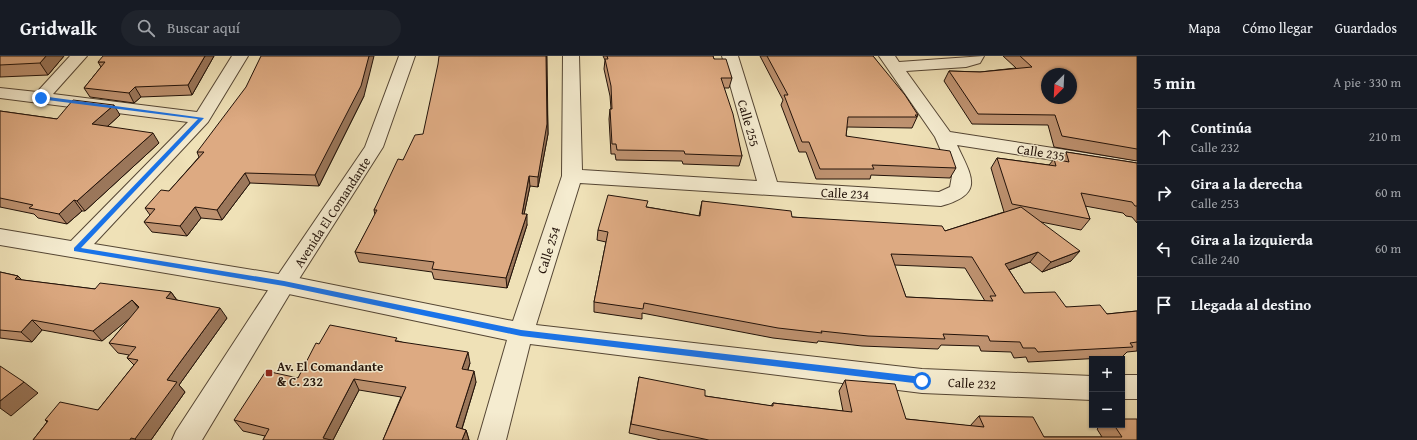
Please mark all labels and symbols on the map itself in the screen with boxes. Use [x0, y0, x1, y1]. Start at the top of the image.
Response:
north arrow [1041, 68, 1077, 104]
route end [32, 89, 50, 107]
street label: Calle 255 [733, 97, 764, 149]
street label: Calle 235 [1016, 139, 1066, 166]
street label: Avenida El Comandante [290, 153, 375, 271]
street label: Calle 234 [820, 183, 870, 204]
street label: Calle 254 [532, 224, 565, 276]
place label: Av. El Comandante & C. 232 [277, 357, 383, 391]
marker: Av. El Comandante & C. 232 [264, 368, 274, 378]
route start [913, 372, 931, 390]
street label: Calle 232 [947, 373, 997, 394]

